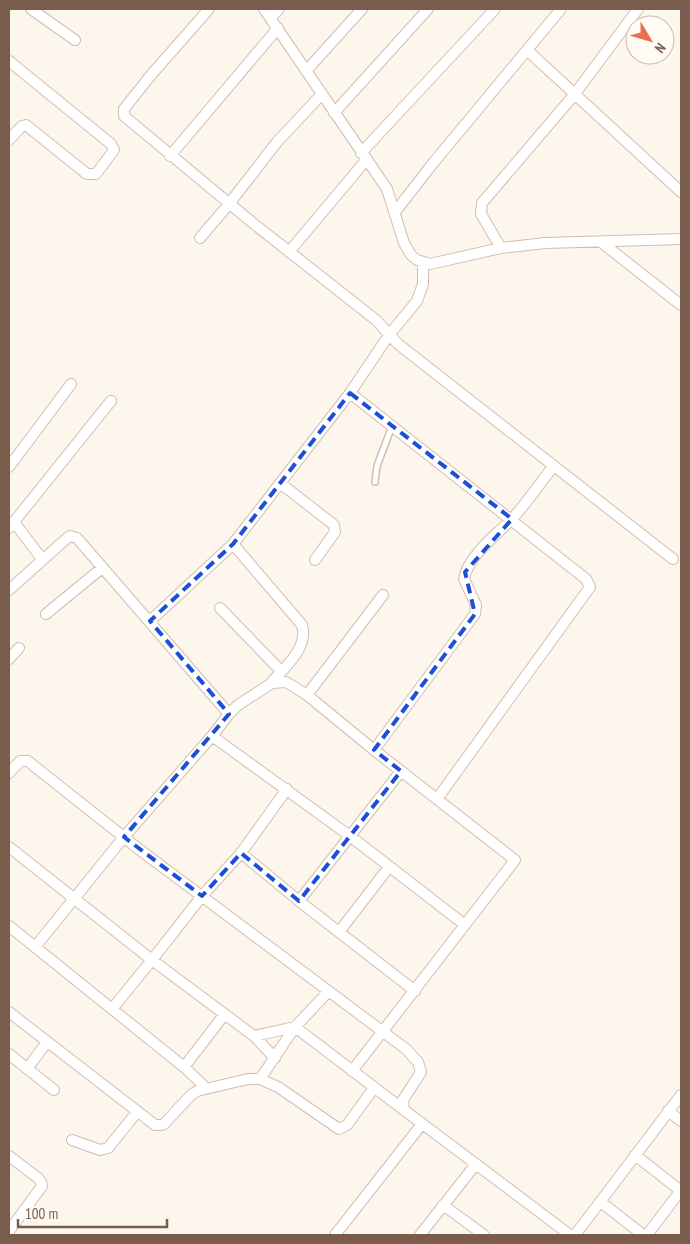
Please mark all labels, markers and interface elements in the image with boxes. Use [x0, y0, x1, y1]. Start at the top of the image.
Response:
north arrow [625, 15, 675, 65]
text: N [651, 39, 670, 57]
scale bar [18, 1196, 166, 1228]
text: 100 m [25, 1204, 58, 1223]

